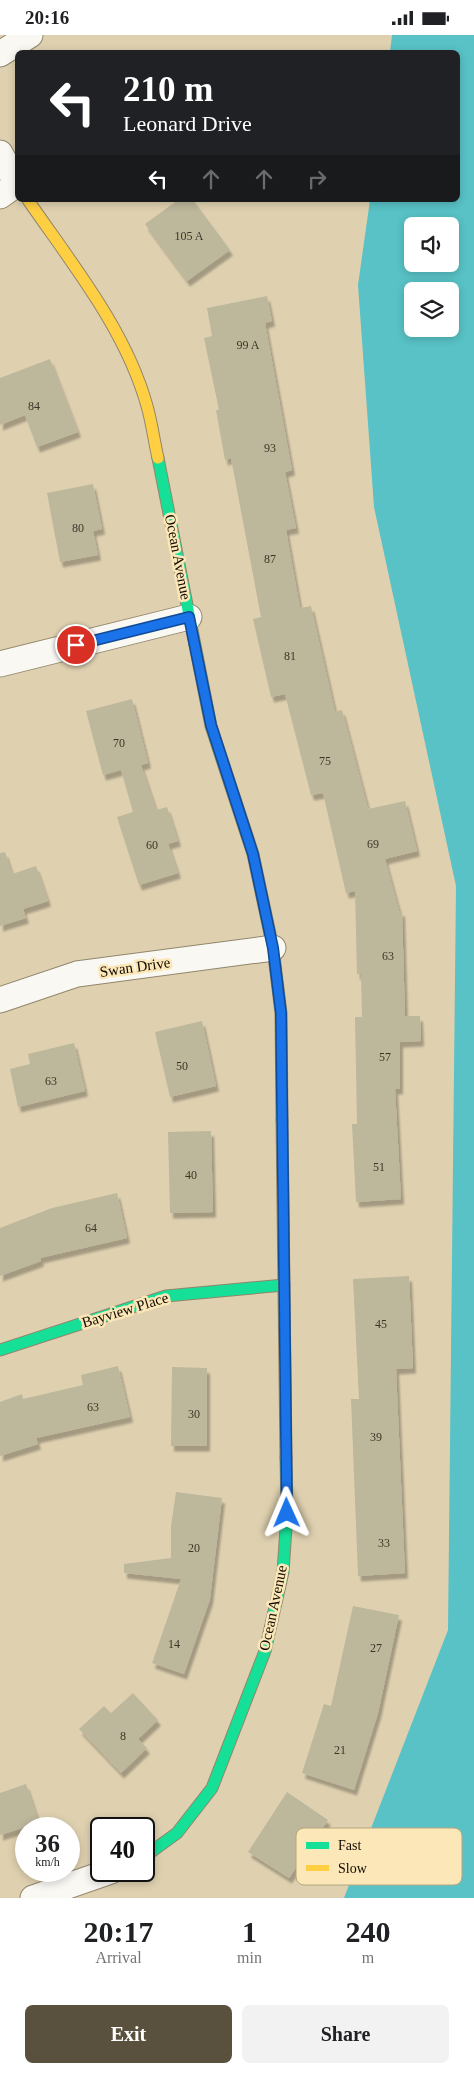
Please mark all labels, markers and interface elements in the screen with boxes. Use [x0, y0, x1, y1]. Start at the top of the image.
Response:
text: 20:16 [25, 7, 69, 28]
icon: left [40, 70, 105, 135]
text: 210 m [123, 70, 213, 109]
text: Leonard Drive [123, 111, 252, 136]
icon: left [144, 165, 172, 193]
icon: ahead [197, 165, 225, 193]
icon: ahead [250, 165, 278, 193]
icon: right [303, 165, 331, 193]
map controls [404, 217, 459, 337]
button: sound [404, 217, 459, 272]
house number: 105 A [174, 229, 204, 243]
button: layers [404, 282, 459, 337]
house number: 99 A [236, 338, 260, 352]
house number: 84 [28, 399, 40, 413]
house number: 93 [264, 441, 276, 455]
street label: Ocean Avenue [162, 513, 194, 601]
house number: 80 [72, 521, 84, 535]
house number: 87 [264, 552, 276, 566]
pin [55, 624, 97, 666]
icon: arrive [62, 631, 90, 659]
house number: 81 [284, 649, 296, 663]
house number: 70 [113, 736, 125, 750]
house number: 75 [319, 754, 331, 768]
house number: 69 [367, 837, 379, 851]
house number: 60 [146, 838, 158, 852]
house number: 63 [382, 949, 394, 963]
street label: Swan Drive [99, 954, 172, 980]
house number: 57 [379, 1050, 391, 1064]
house number: 50 [176, 1059, 188, 1073]
house number: 63 [45, 1074, 57, 1088]
house number: 51 [373, 1160, 385, 1174]
house number: 40 [185, 1168, 197, 1182]
house number: 64 [85, 1221, 97, 1235]
street label: Bayview Place [80, 1289, 170, 1331]
house number: 45 [375, 1317, 387, 1331]
house number: 63 [87, 1400, 99, 1414]
house number: 30 [188, 1407, 200, 1421]
house number: 39 [370, 1430, 382, 1444]
position arrow [260, 1486, 312, 1538]
house number: 33 [378, 1536, 390, 1550]
house number: 20 [188, 1541, 200, 1555]
street label: Ocean Avenue [256, 1564, 290, 1652]
house number: 14 [168, 1637, 180, 1651]
house number: 27 [370, 1641, 382, 1655]
house number: 8 [120, 1729, 126, 1743]
house number: 21 [334, 1743, 346, 1757]
speed limit sign: 40 [90, 1817, 155, 1882]
legend [296, 1828, 462, 1885]
text: 36 [35, 1830, 60, 1857]
text: Fast [338, 1838, 361, 1853]
text: km/h [35, 1855, 60, 1869]
text: Slow [338, 1861, 368, 1876]
text: 20:17 [84, 1915, 154, 1948]
text: 1 [242, 1915, 257, 1948]
text: 240 [345, 1915, 390, 1948]
text: Arrival [95, 1949, 142, 1966]
text: min [237, 1949, 262, 1966]
text: m [362, 1949, 374, 1966]
button: Exit [25, 2005, 232, 2063]
button: Share [242, 2005, 449, 2063]

